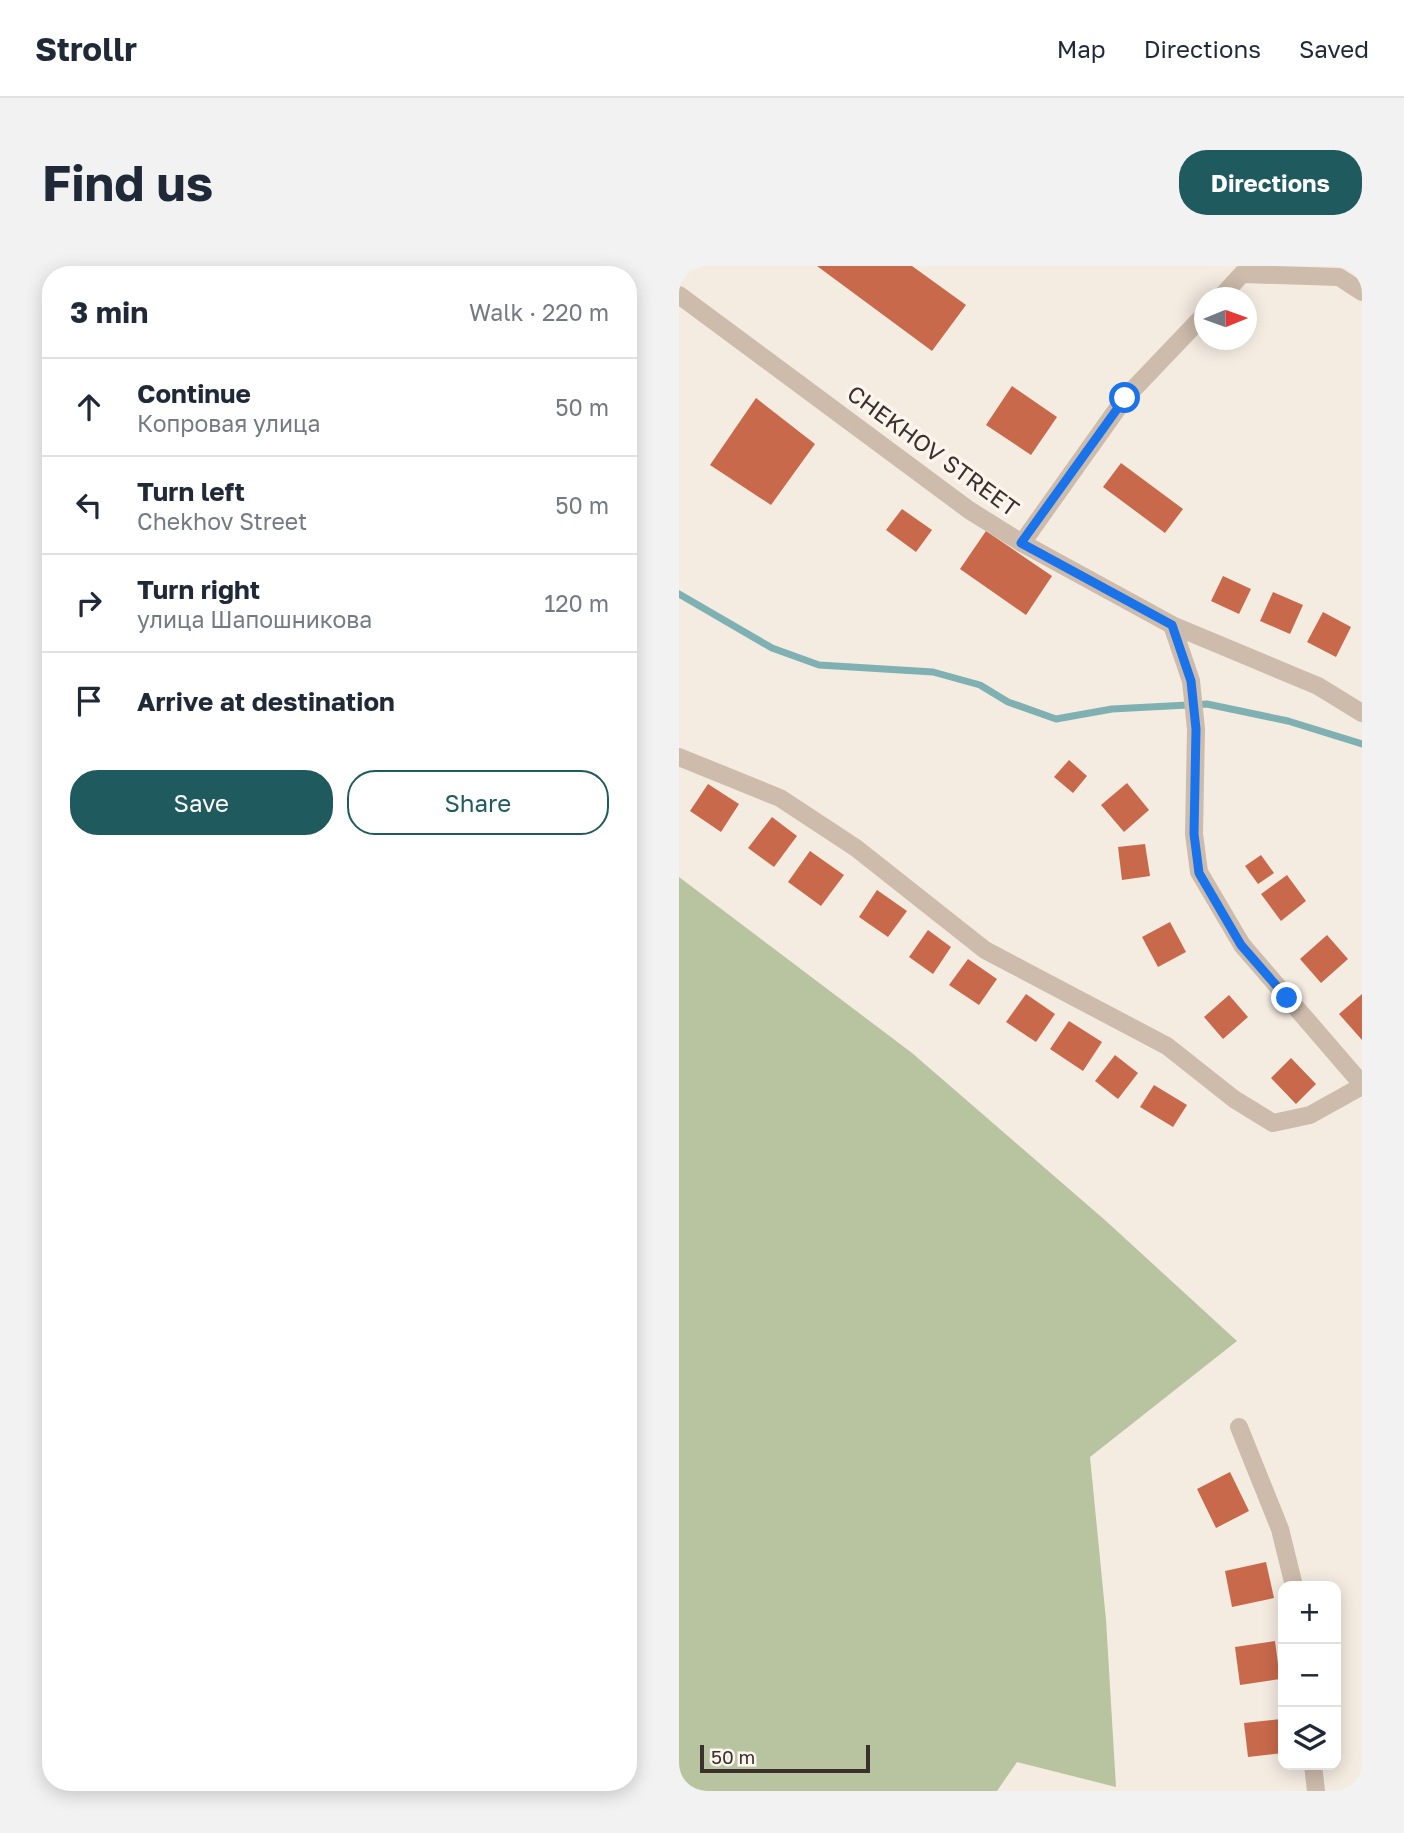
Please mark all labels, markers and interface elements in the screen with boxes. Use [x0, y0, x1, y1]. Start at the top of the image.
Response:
text: Strollr [35, 29, 137, 68]
text: Map [1057, 34, 1106, 63]
text: Directions [1144, 34, 1261, 63]
text: Saved [1299, 34, 1369, 63]
button: Directions [1179, 150, 1362, 215]
text: Find us [42, 153, 213, 212]
north arrow [1194, 287, 1257, 350]
text: 3 min [70, 294, 148, 330]
text: Walk · 220 m [469, 298, 609, 326]
text: Continue [137, 378, 251, 409]
street label: CHEKHOV STREET [842, 379, 1025, 522]
route start [1109, 382, 1140, 413]
icon: ahead [70, 388, 108, 426]
text: 50 m [555, 393, 609, 421]
text: Копровая улица [137, 409, 320, 437]
text: Turn left [137, 476, 245, 507]
icon: left [70, 486, 108, 524]
text: 50 m [555, 491, 609, 519]
text: Chekhov Street [137, 507, 307, 535]
text: Turn right [137, 574, 260, 605]
icon: right [70, 584, 108, 622]
text: 120 m [544, 589, 609, 617]
text: улица Шапошникова [137, 605, 372, 633]
icon: arrive [70, 682, 108, 720]
text: Arrive at destination [137, 686, 395, 717]
button: Save [70, 770, 333, 835]
button: Share [347, 770, 609, 835]
route end [1271, 982, 1302, 1013]
map controls [1278, 1581, 1341, 1770]
button: + [1278, 1581, 1341, 1644]
button: − [1278, 1644, 1341, 1707]
button: layers [1278, 1707, 1341, 1770]
scale bar [700, 1742, 870, 1774]
text: 50 m [711, 1745, 755, 1768]

